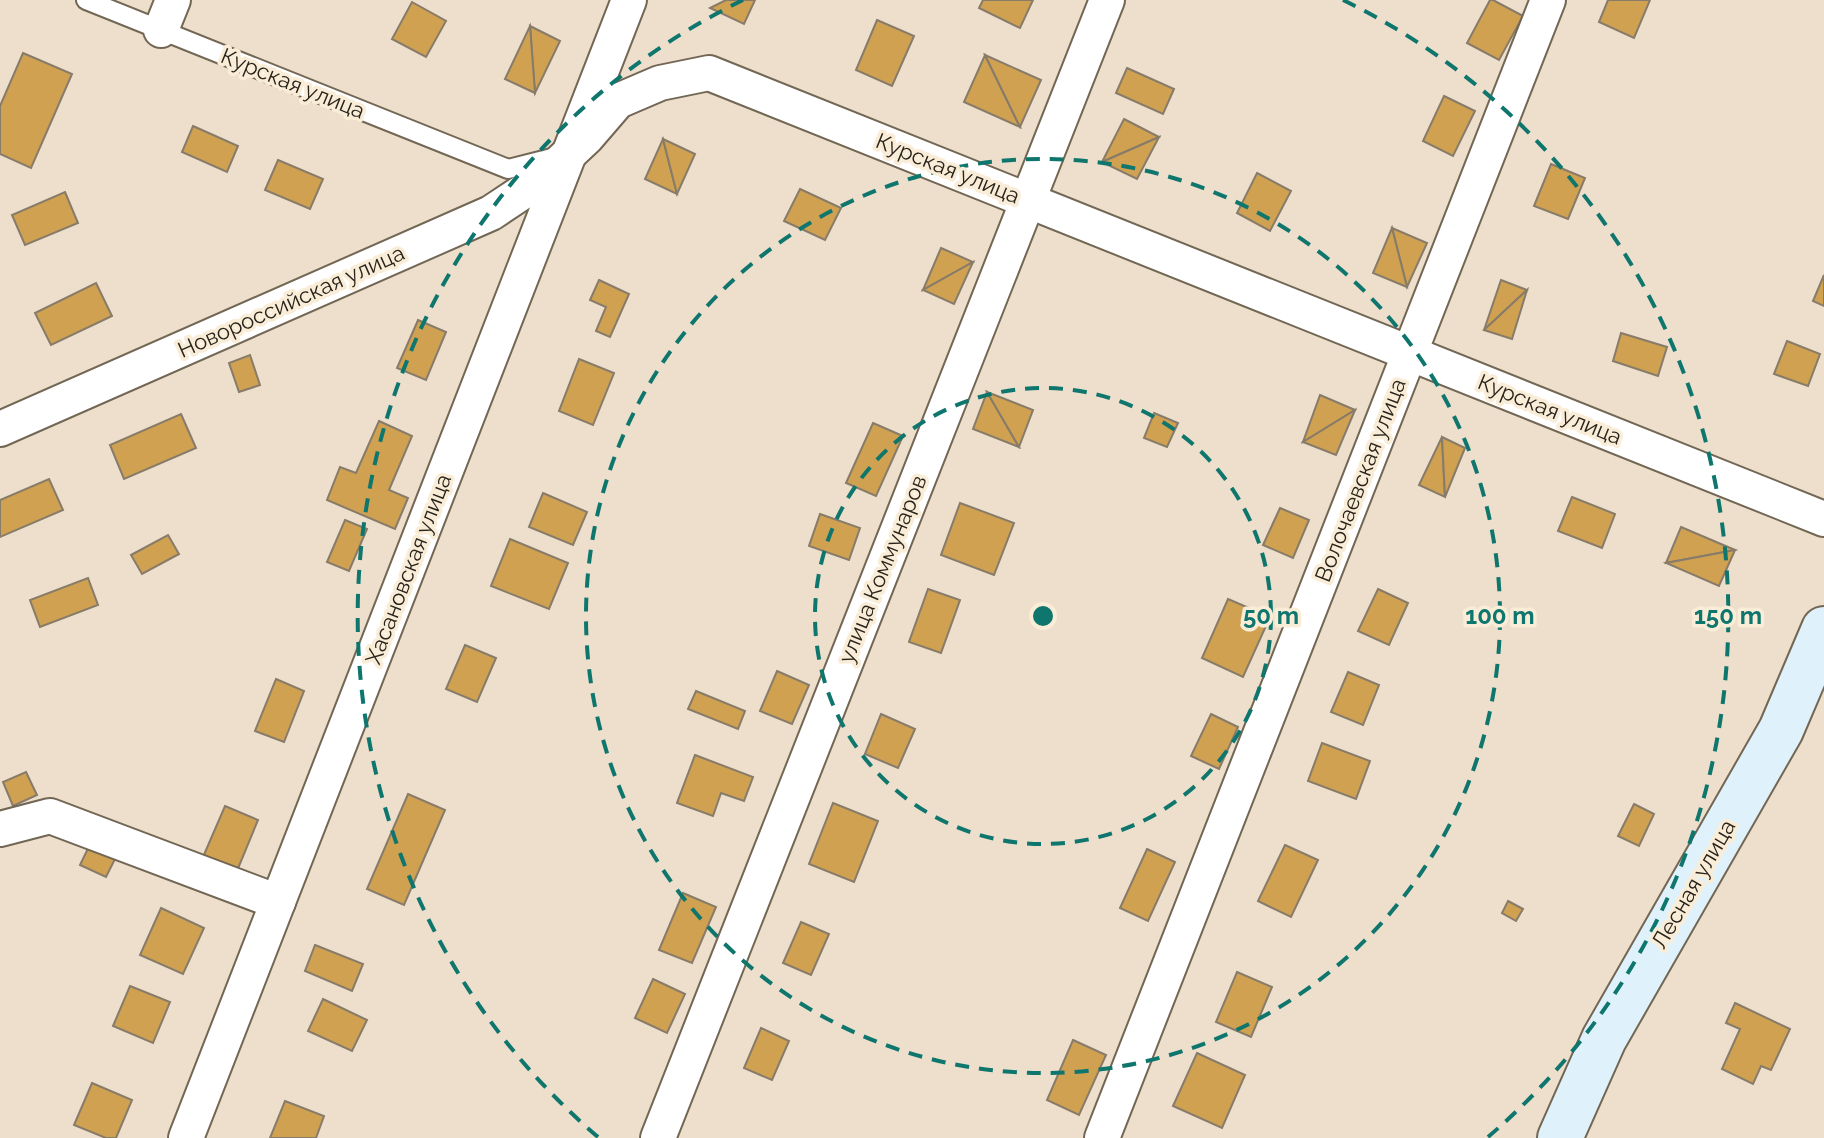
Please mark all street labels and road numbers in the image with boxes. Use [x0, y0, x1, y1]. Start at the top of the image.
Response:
street label: Курская улица [217, 42, 369, 124]
street label: Курская улица [872, 127, 1024, 209]
street label: Новороссийская улица [174, 239, 408, 363]
street label: Курская улица [1474, 368, 1626, 450]
street label: Волочаевская улица [1309, 375, 1411, 585]
street label: Хасановская улица [360, 470, 456, 668]
street label: улица Коммунаров [832, 471, 932, 667]
street label: Лесная улица [1646, 815, 1740, 953]

